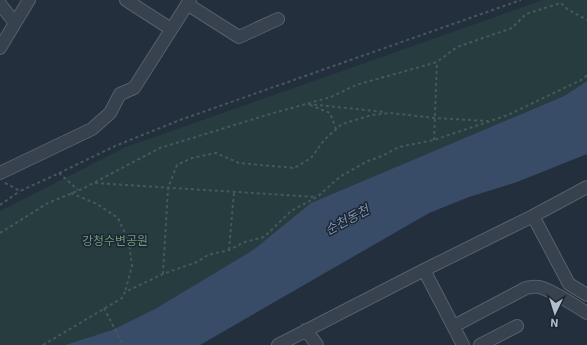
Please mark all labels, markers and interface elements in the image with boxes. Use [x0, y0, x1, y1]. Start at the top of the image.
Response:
water label: 순천동천 [322, 202, 373, 238]
park label: 강청수변공원 [82, 234, 148, 248]
north arrow [535, 293, 575, 333]
text: N [550, 316, 559, 329]

